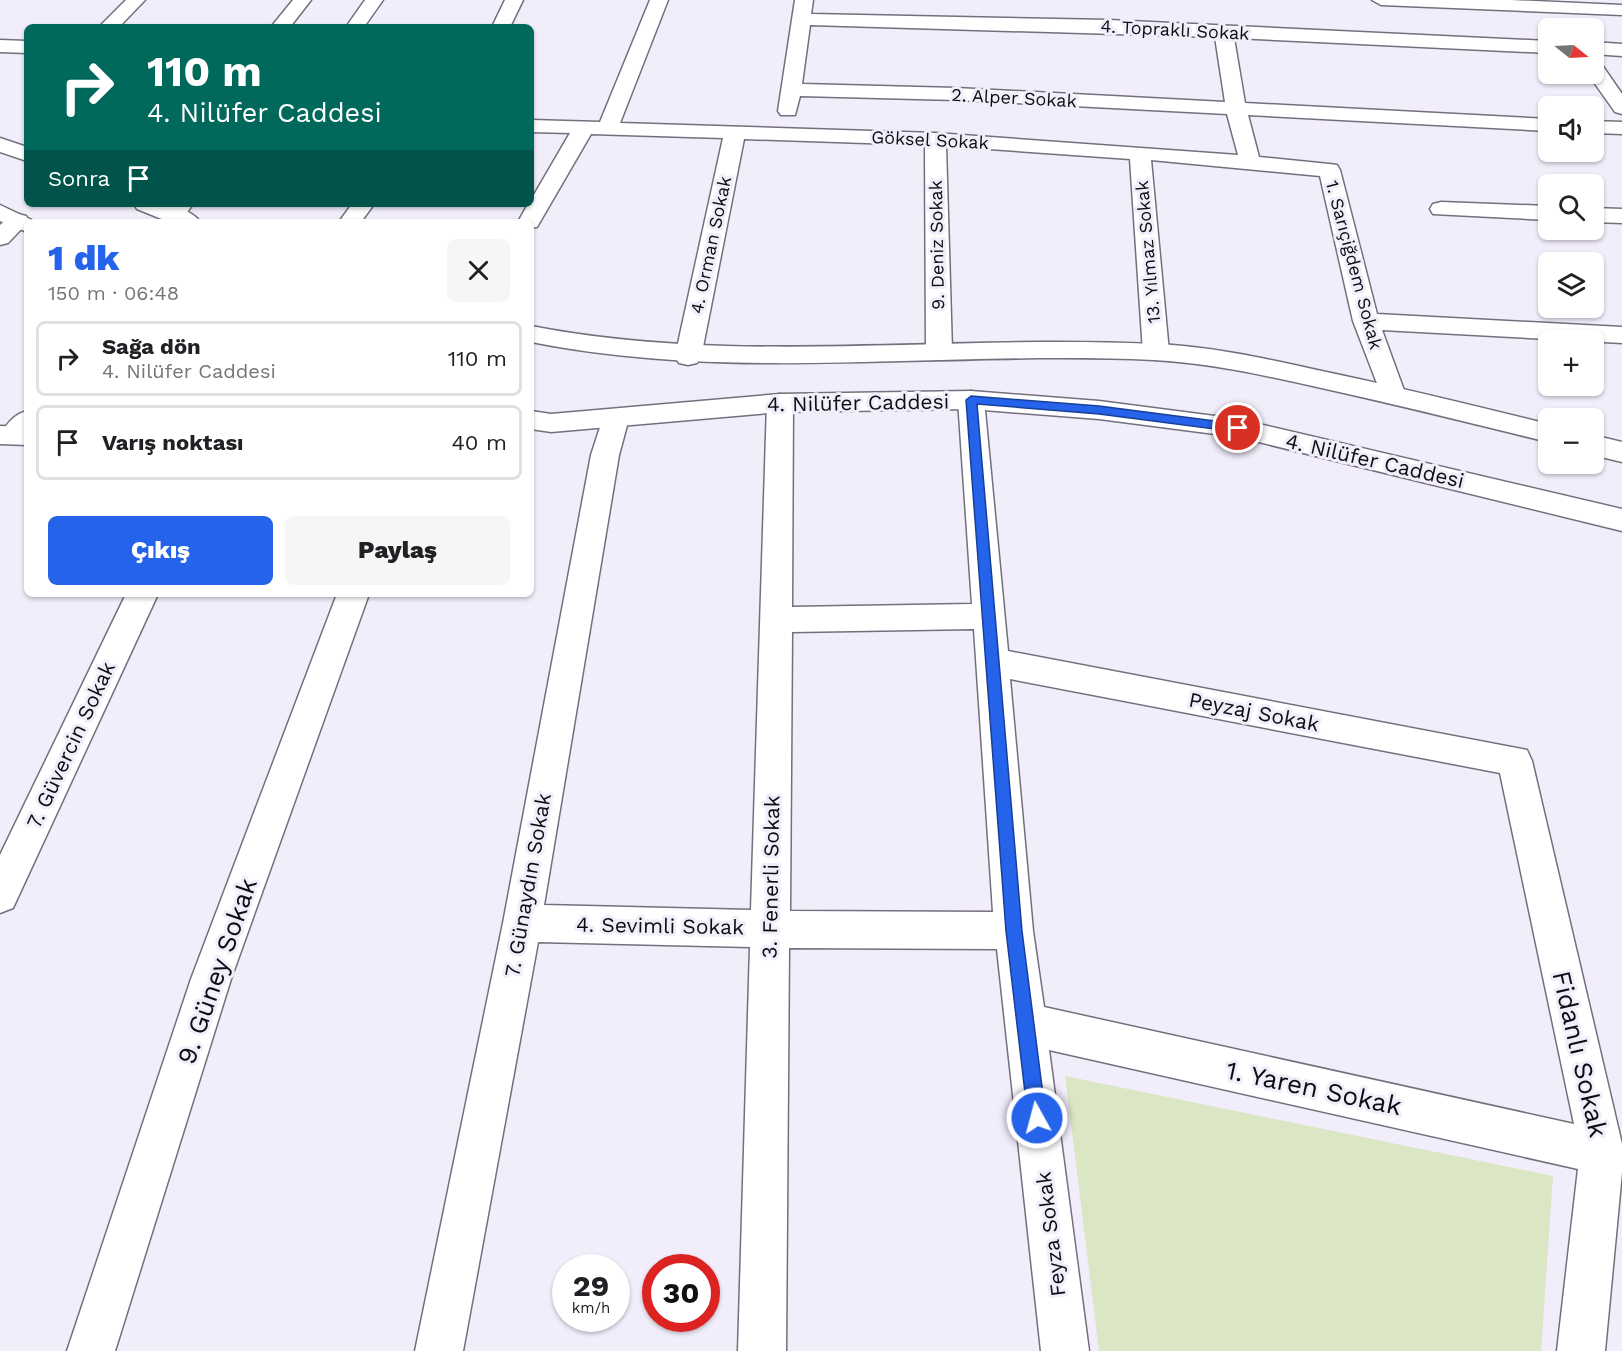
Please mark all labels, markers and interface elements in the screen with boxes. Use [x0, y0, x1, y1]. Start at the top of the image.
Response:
street label: 4. Topraklı Sokak [1100, 15, 1250, 44]
north arrow [1538, 18, 1604, 84]
map controls [1538, 18, 1604, 474]
text: 110 m [147, 47, 262, 96]
icon: right [48, 48, 126, 126]
street label: 2. Alper Sokak [951, 84, 1077, 111]
button: sound [1538, 96, 1604, 162]
text: 4. Nilüfer Caddesi [147, 97, 382, 129]
street label: Göksel Sokak [871, 126, 989, 153]
icon: arrive [122, 162, 155, 195]
text: Sonra [48, 166, 110, 191]
street label: 4. Orman Sokak [686, 174, 735, 315]
button: search [1538, 174, 1604, 240]
street label: 1. Sarıçiğdem Sokak [1322, 178, 1387, 352]
street label: 9. Deniz Sokak [925, 180, 948, 310]
street label: 13. Yılmaz Sokak [1131, 180, 1164, 324]
text: 1 dk [48, 237, 119, 279]
button: close [447, 239, 510, 302]
button: layers [1538, 252, 1604, 318]
text: 150 m · 06:48 [48, 281, 179, 305]
button: + [1538, 330, 1604, 396]
text: Sağa dön [102, 334, 201, 359]
icon: right [51, 342, 84, 375]
text: 110 m [448, 346, 507, 371]
text: 4. Nilüfer Caddesi [102, 359, 276, 383]
street label: 4. Nilüfer Caddesi [767, 388, 949, 417]
pin [1212, 402, 1263, 453]
button: − [1538, 408, 1604, 474]
icon: arrive [1221, 411, 1254, 444]
icon: arrive [51, 426, 84, 459]
street label: 4. Nilüfer Caddesi [1283, 428, 1467, 493]
text: Varış noktası [102, 430, 244, 455]
text: 40 m [451, 430, 507, 455]
button: Çıkış [48, 516, 273, 585]
button: Paylaş [285, 516, 510, 585]
street label: 7. Güvercin Sokak [21, 657, 120, 832]
street label: Peyzaj Sokak [1187, 687, 1322, 736]
street label: 7. Günaydın Sokak [499, 791, 556, 979]
street label: 3. Fenerli Sokak [757, 795, 784, 959]
street label: 9. Güney Sokak [171, 874, 263, 1068]
street label: 4. Sevimli Sokak [576, 912, 744, 939]
street label: Fidanlı Sokak [1546, 968, 1614, 1140]
street label: 1. Yaren Sokak [1224, 1055, 1405, 1121]
position arrow [1005, 1086, 1069, 1150]
street label: Feyza Sokak [1030, 1170, 1071, 1298]
speed limit sign: 30 [642, 1254, 720, 1332]
text: 29 [573, 1268, 609, 1303]
text: km/h [572, 1299, 610, 1317]

